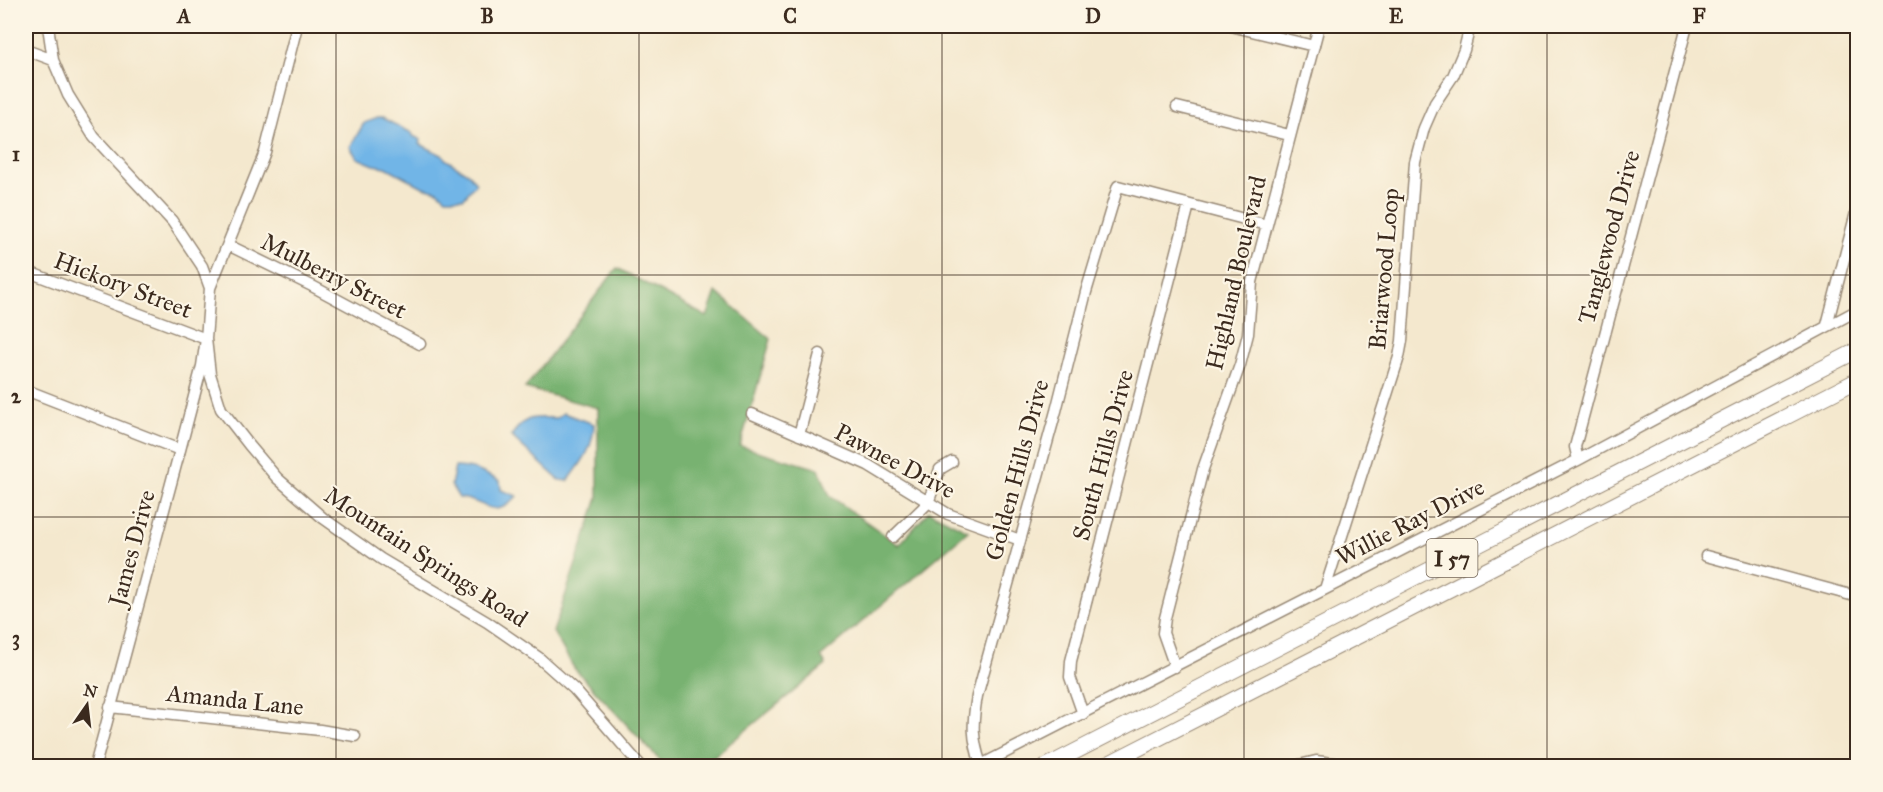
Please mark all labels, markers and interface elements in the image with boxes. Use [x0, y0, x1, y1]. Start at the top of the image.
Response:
text: A [175, 4, 191, 28]
text: B [480, 4, 494, 28]
text: C [783, 4, 797, 28]
text: D [1085, 4, 1101, 28]
text: E [1389, 4, 1404, 28]
text: F [1692, 4, 1706, 28]
text: 1 [12, 142, 20, 166]
street label: Tanglewood Drive [1571, 147, 1647, 327]
street label: Highland Boulevard [1199, 173, 1273, 373]
street label: Briarwood Loop [1362, 187, 1406, 351]
street label: Mulberry Street [256, 226, 412, 326]
street label: Hickory Street [50, 245, 197, 325]
street label: South Hills Drive [1066, 366, 1140, 544]
street label: Golden Hills Drive [978, 376, 1056, 564]
text: 2 [11, 384, 22, 408]
street label: Pawnee Drive [829, 417, 961, 505]
street label: Willie Ray Drive [1331, 472, 1489, 572]
street label: Mountain Springs Road [319, 480, 533, 634]
street label: James Drive [101, 487, 162, 612]
road number: I 57 [1426, 539, 1478, 577]
text: 3 [12, 626, 20, 651]
north arrow [57, 675, 117, 735]
street label: Amanda Lane [164, 678, 305, 722]
text: N [82, 680, 100, 702]

